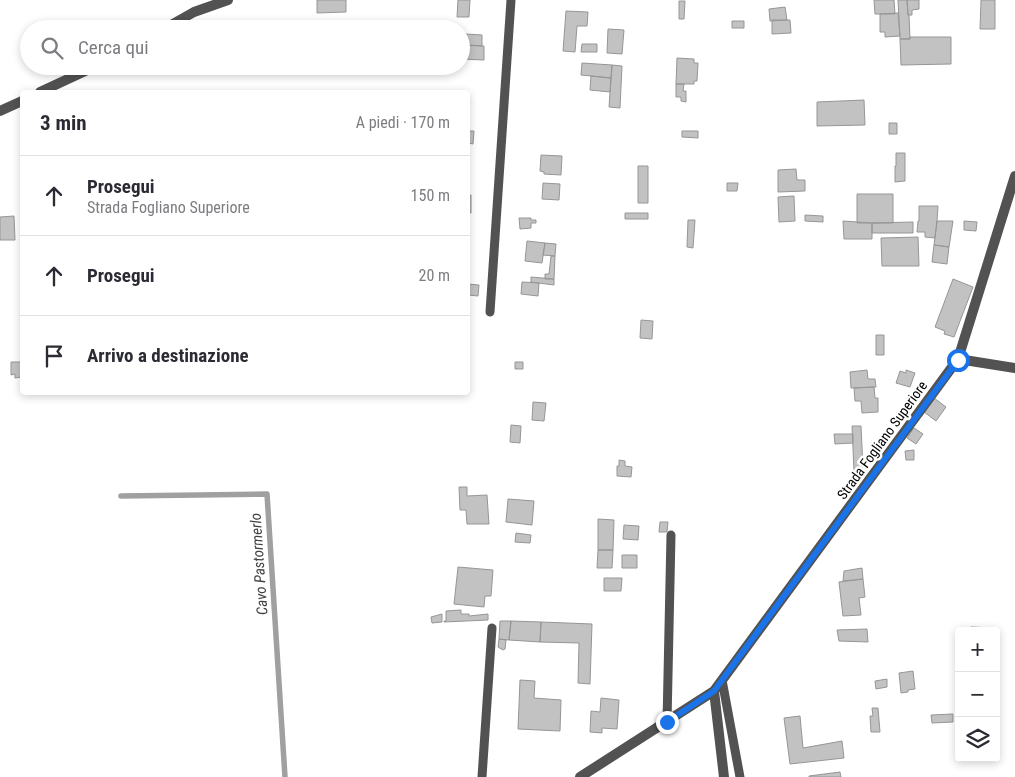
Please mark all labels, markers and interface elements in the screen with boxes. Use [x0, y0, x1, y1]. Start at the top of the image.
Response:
search box [20, 20, 470, 75]
icon: search [38, 34, 66, 62]
text: Cerca qui [78, 36, 149, 59]
text: 3 min [40, 111, 87, 135]
text: A piedi · 170 m [356, 113, 450, 132]
text: Prosegui [87, 175, 155, 198]
icon: ahead [40, 182, 68, 210]
text: 150 m [411, 186, 450, 205]
text: Strada Fogliano Superiore [87, 198, 250, 217]
icon: ahead [40, 262, 68, 290]
text: Prosegui [87, 264, 155, 287]
text: 20 m [418, 266, 450, 285]
icon: arrive [40, 342, 68, 370]
text: Arrivo a destinazione [87, 344, 249, 367]
route start [947, 349, 970, 372]
street label: Strada Fogliano Superiore [834, 377, 931, 502]
water label: Cavo Pastormerlo [246, 512, 272, 616]
map controls [955, 627, 1000, 762]
button: + [955, 627, 1000, 672]
button: − [955, 672, 1000, 717]
route end [656, 711, 679, 734]
button: layers [955, 717, 1000, 762]

